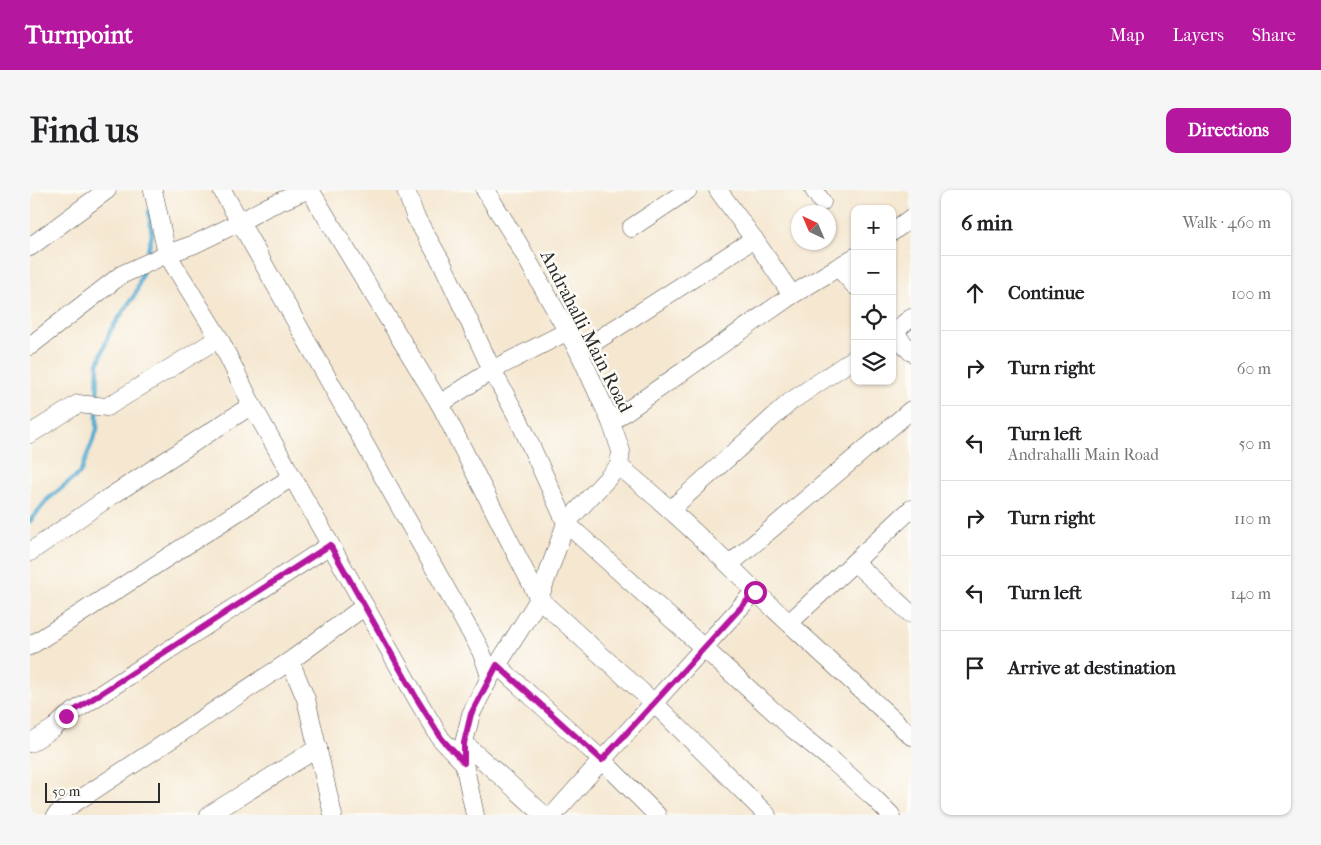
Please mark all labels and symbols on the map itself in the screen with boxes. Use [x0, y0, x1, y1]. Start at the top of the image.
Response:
north arrow [791, 205, 836, 250]
street label: Andrahalli Main Road [535, 246, 637, 417]
route start [744, 581, 767, 604]
route end [55, 705, 78, 728]
scale bar [45, 780, 160, 803]

